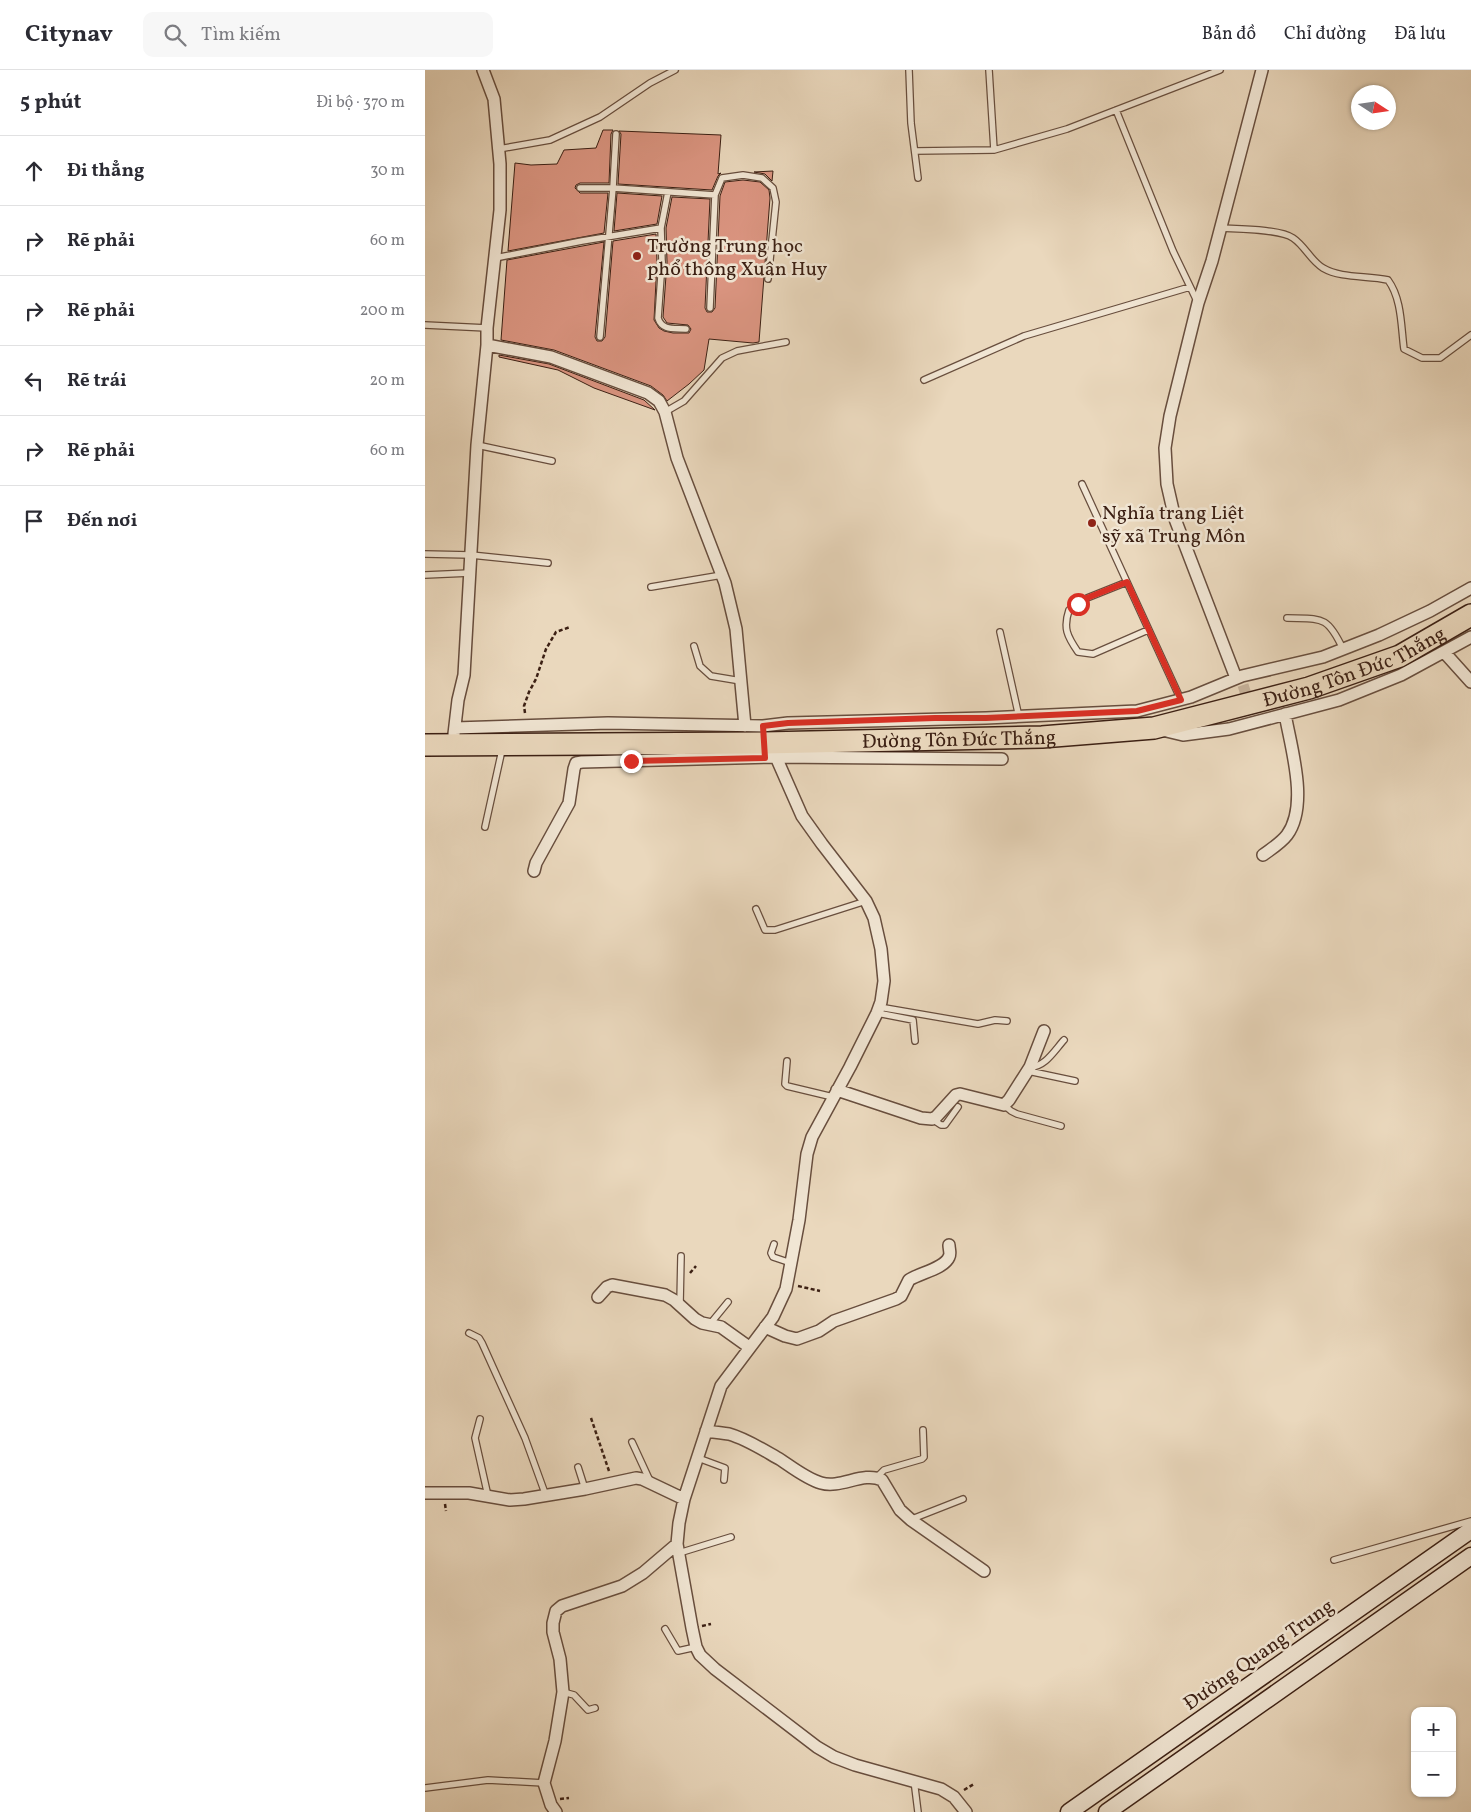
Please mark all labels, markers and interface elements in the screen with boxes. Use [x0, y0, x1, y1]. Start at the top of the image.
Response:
search box [143, 12, 493, 57]
text: Citynav [25, 18, 113, 52]
icon: search [161, 21, 189, 49]
text: Tìm kiếm [201, 22, 281, 48]
text: Bản đồ [1202, 22, 1256, 47]
text: Chỉ đường [1284, 22, 1366, 47]
text: Đã lưu [1394, 22, 1446, 47]
north arrow [1351, 85, 1396, 130]
text: 5 phút [20, 88, 82, 117]
text: Đi bộ · 370 m [316, 92, 405, 114]
icon: ahead [20, 157, 48, 185]
text: Đi thẳng [67, 158, 144, 184]
text: 30 m [370, 160, 405, 182]
icon: right [20, 227, 48, 255]
text: Rẽ phải [67, 228, 135, 254]
text: 60 m [370, 230, 405, 252]
place label: Trường Trung học phổ thông Xuân Huy [647, 233, 827, 284]
marker: Trường Trung học phổ thông Xuân Huy [631, 250, 643, 262]
icon: right [20, 297, 48, 325]
text: Rẽ phải [67, 298, 135, 324]
text: 200 m [360, 300, 405, 322]
icon: left [20, 367, 48, 395]
text: Rẽ trái [67, 368, 127, 394]
text: 20 m [370, 370, 405, 392]
icon: right [20, 437, 48, 465]
text: Rẽ phải [67, 438, 135, 464]
text: 60 m [370, 440, 405, 462]
place label: Nghĩa trang Liệt sỹ xã Trung Môn [1102, 500, 1246, 551]
icon: arrive [20, 507, 48, 535]
text: Đến nơi [67, 508, 137, 534]
marker: Nghĩa trang Liệt sỹ xã Trung Môn [1086, 517, 1098, 529]
route start [1067, 593, 1090, 616]
street label: Đường Tôn Đức Thắng [1260, 621, 1451, 715]
street label: Đường Tôn Đức Thắng [862, 724, 1057, 757]
route end [620, 750, 643, 773]
street label: Đường Quang Trung [1178, 1593, 1340, 1718]
map controls [1411, 1707, 1456, 1797]
button: + [1411, 1707, 1456, 1752]
button: − [1411, 1752, 1456, 1797]

